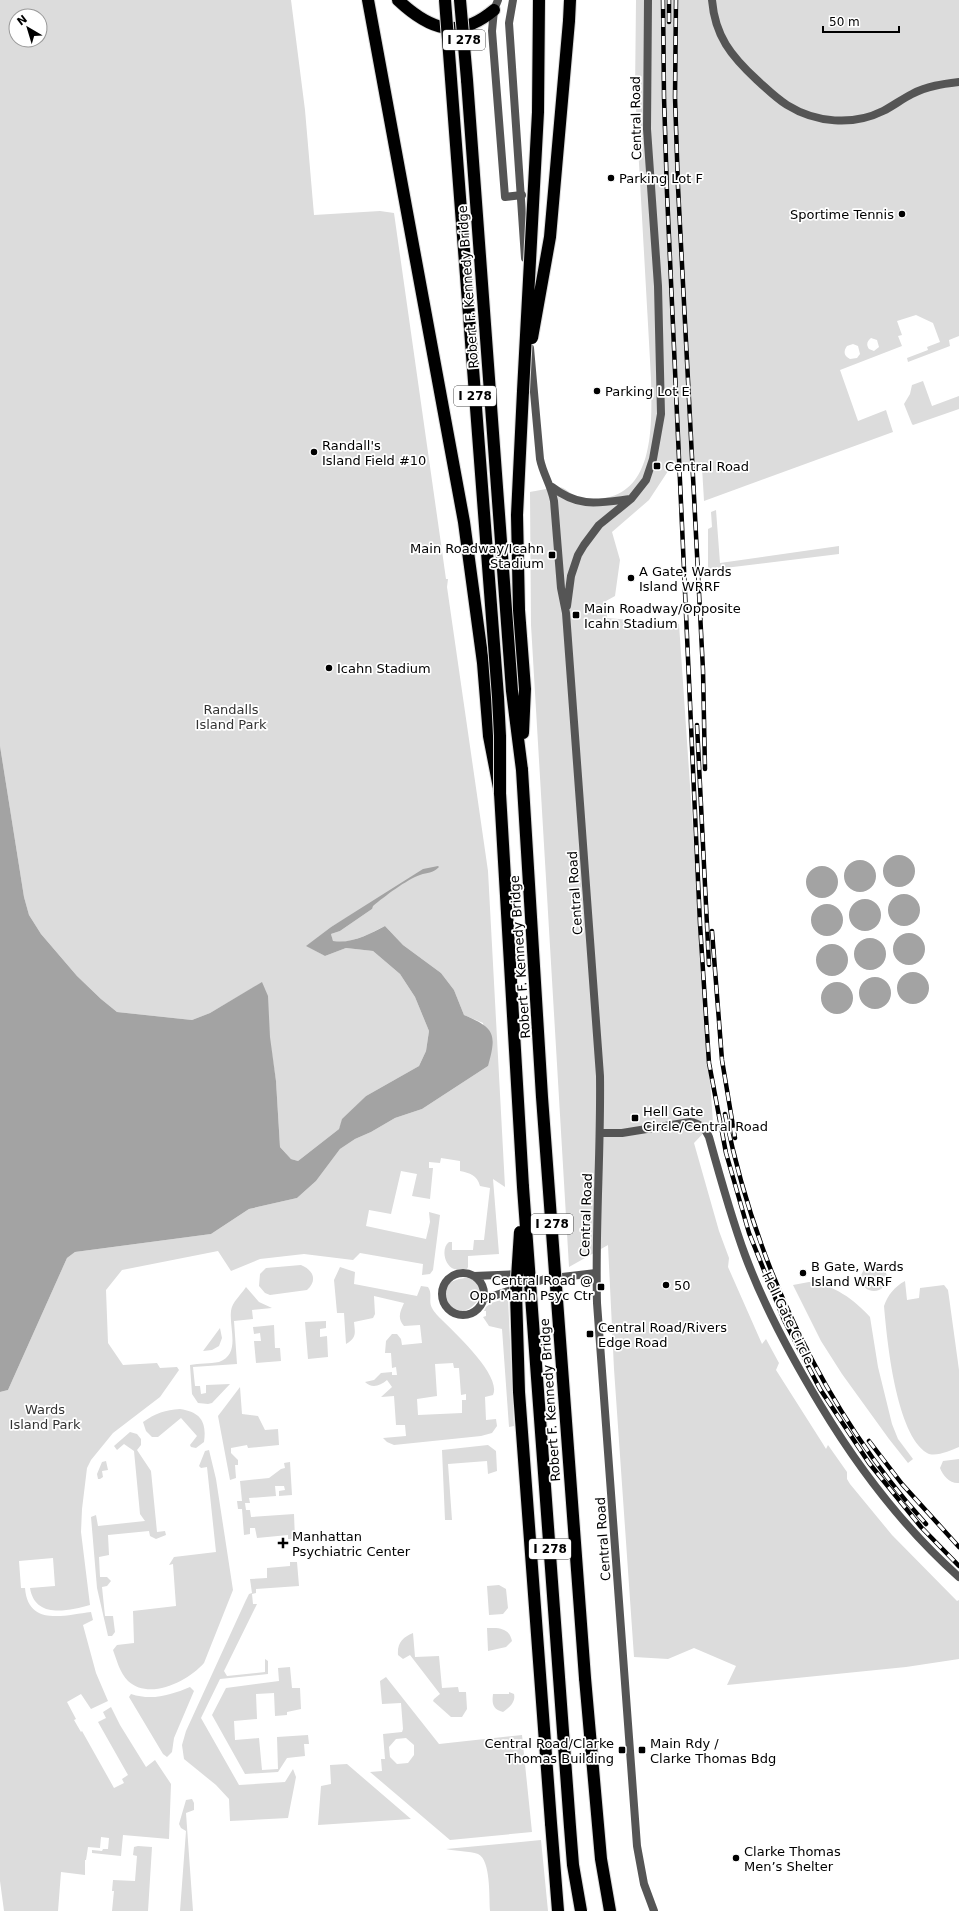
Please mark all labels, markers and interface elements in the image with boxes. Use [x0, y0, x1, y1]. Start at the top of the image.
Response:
north arrow [8, 8, 48, 48]
scale bar [823, 8, 899, 34]
text: N [15, 13, 30, 28]
text: 50 m [829, 15, 860, 29]
road number: I 278 [443, 30, 485, 50]
street label: Central Road [628, 76, 644, 160]
place label: Parking Lot F [619, 171, 703, 186]
marker: Parking Lot F [606, 173, 616, 183]
street label: Robert F. Kennedy Bridge [455, 205, 481, 369]
place label: Sportime Tennis [790, 207, 894, 222]
marker: Sportime Tennis [897, 209, 907, 219]
place label: Parking Lot E [605, 384, 690, 399]
road number: I 278 [454, 386, 496, 406]
marker: Parking Lot E [592, 386, 602, 396]
place label: Randall's Island Field #10 [322, 438, 426, 468]
marker: Randall's Island Field #10 [309, 447, 319, 457]
place label: Central Road [665, 459, 749, 474]
marker: Central Road [652, 461, 662, 471]
place label: Main Roadway/Icahn Stadium [410, 541, 544, 571]
marker: Main Roadway/Icahn Stadium [547, 550, 557, 560]
place label: A Gate, Wards Island WRRF [639, 564, 732, 594]
marker: A Gate, Wards Island WRRF [626, 573, 636, 583]
place label: Main Roadway/Opposite Icahn Stadium [584, 601, 741, 631]
marker: Main Roadway/Opposite Icahn Stadium [571, 610, 581, 620]
place label: Icahn Stadium [337, 661, 431, 676]
marker: Icahn Stadium [324, 663, 334, 673]
park label: Randalls Island Park [196, 702, 267, 732]
street label: Central Road [565, 851, 585, 935]
street label: Robert F. Kennedy Bridge [507, 875, 533, 1039]
place label: Hell Gate Circle/Central Road [643, 1104, 768, 1134]
marker: Hell Gate Circle/Central Road [630, 1113, 640, 1123]
street label: Central Road [577, 1173, 595, 1257]
road number: I 278 [531, 1214, 573, 1234]
place label: B Gate, Wards Island WRRF [811, 1259, 904, 1289]
marker: B Gate, Wards Island WRRF [798, 1268, 808, 1278]
street label: Hell Gate Circle [759, 1269, 817, 1367]
place label: Central Road @ Opp Manh Psyc Ctr [469, 1273, 594, 1303]
place label: 50 [674, 1278, 691, 1293]
marker: 50 [661, 1280, 671, 1290]
marker: Central Road @ Opp Manh Psyc Ctr [596, 1282, 606, 1292]
street label: Robert F. Kennedy Bridge [537, 1318, 563, 1482]
place label: Central Road/Rivers Edge Road [598, 1320, 727, 1350]
marker: Central Road/Rivers Edge Road [585, 1329, 595, 1339]
park label: Wards Island Park [10, 1402, 81, 1432]
street label: Central Road [593, 1497, 613, 1581]
place label: Manhattan Psychiatric Center [292, 1529, 411, 1559]
marker: Manhattan Psychiatric Center [277, 1537, 289, 1549]
road number: I 278 [529, 1539, 571, 1559]
place label: Central Road/Clarke Thomas Building [484, 1736, 614, 1766]
place label: Main Rdy / Clarke Thomas Bdg [650, 1736, 776, 1766]
marker: Central Road/Clarke Thomas Building [617, 1745, 627, 1755]
marker: Main Rdy / Clarke Thomas Bdg [637, 1745, 647, 1755]
place label: Clarke Thomas Men’s Shelter [744, 1844, 841, 1874]
marker: Clarke Thomas Men’s Shelter [731, 1853, 741, 1863]

